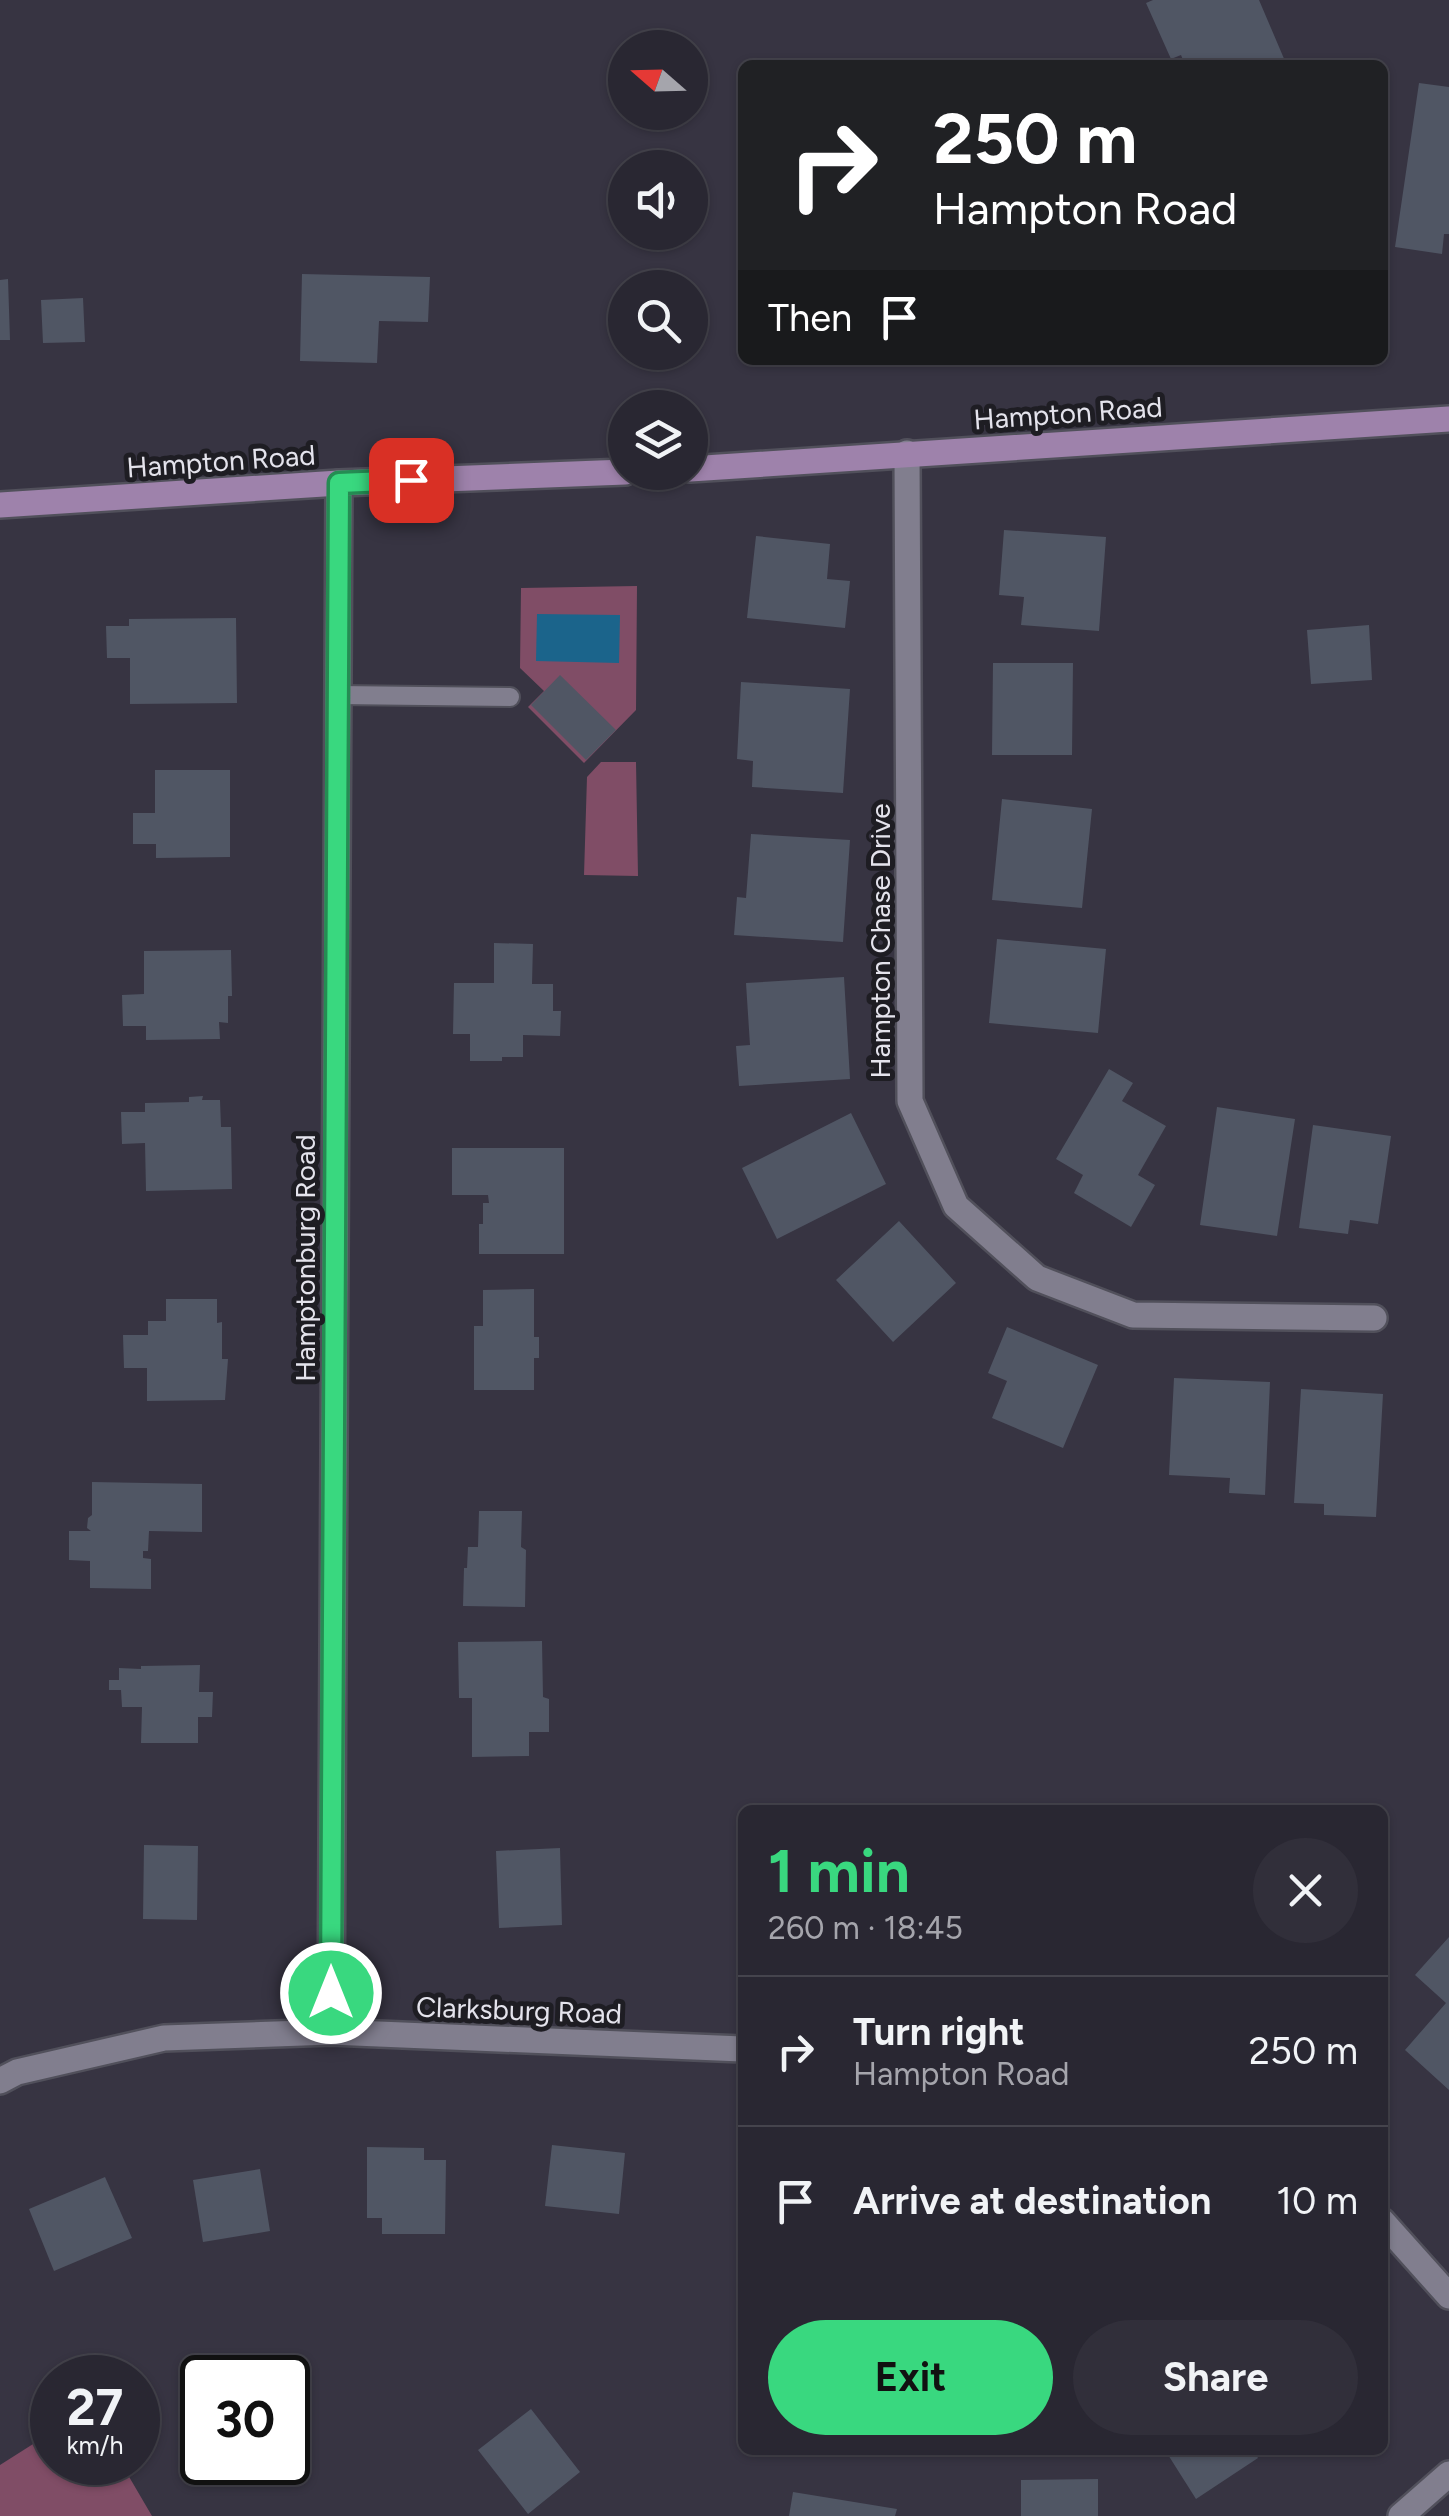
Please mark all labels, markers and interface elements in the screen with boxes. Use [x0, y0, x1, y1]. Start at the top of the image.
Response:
north arrow [608, 30, 708, 130]
map controls [608, 30, 708, 490]
text: 250 m [933, 96, 1137, 181]
icon: right [768, 100, 898, 230]
button: sound [608, 150, 708, 250]
text: Hampton Road [933, 181, 1237, 235]
button: search [608, 270, 708, 370]
icon: arrive [872, 290, 927, 345]
text: Then [768, 295, 852, 341]
street label: Hampton Road [972, 389, 1164, 437]
button: layers [608, 390, 708, 490]
street label: Hampton Road [125, 437, 317, 485]
pin [369, 438, 454, 523]
icon: arrive [384, 453, 439, 508]
street label: Hampton Chase Drive [863, 803, 897, 1079]
street label: Hamptonburg Road [288, 1134, 322, 1382]
text: 1 min [768, 1835, 910, 1907]
button: close [1253, 1838, 1358, 1943]
text: 260 m · 18:45 [768, 1909, 963, 1947]
position arrow [279, 1941, 383, 2045]
street label: Clarksburg Road [415, 1989, 623, 2031]
text: Turn right [853, 2009, 1025, 2055]
icon: right [768, 2024, 823, 2079]
text: 250 m [1249, 2028, 1358, 2074]
text: Hampton Road [853, 2055, 1070, 2093]
icon: arrive [768, 2174, 823, 2229]
text: Arrive at destination [853, 2178, 1211, 2224]
text: 10 m [1276, 2178, 1358, 2224]
button: Exit [768, 2320, 1053, 2435]
button: Share [1073, 2320, 1358, 2435]
speed limit sign: 30 [180, 2355, 310, 2485]
text: 27 [67, 2377, 123, 2438]
text: km/h [66, 2430, 124, 2460]

